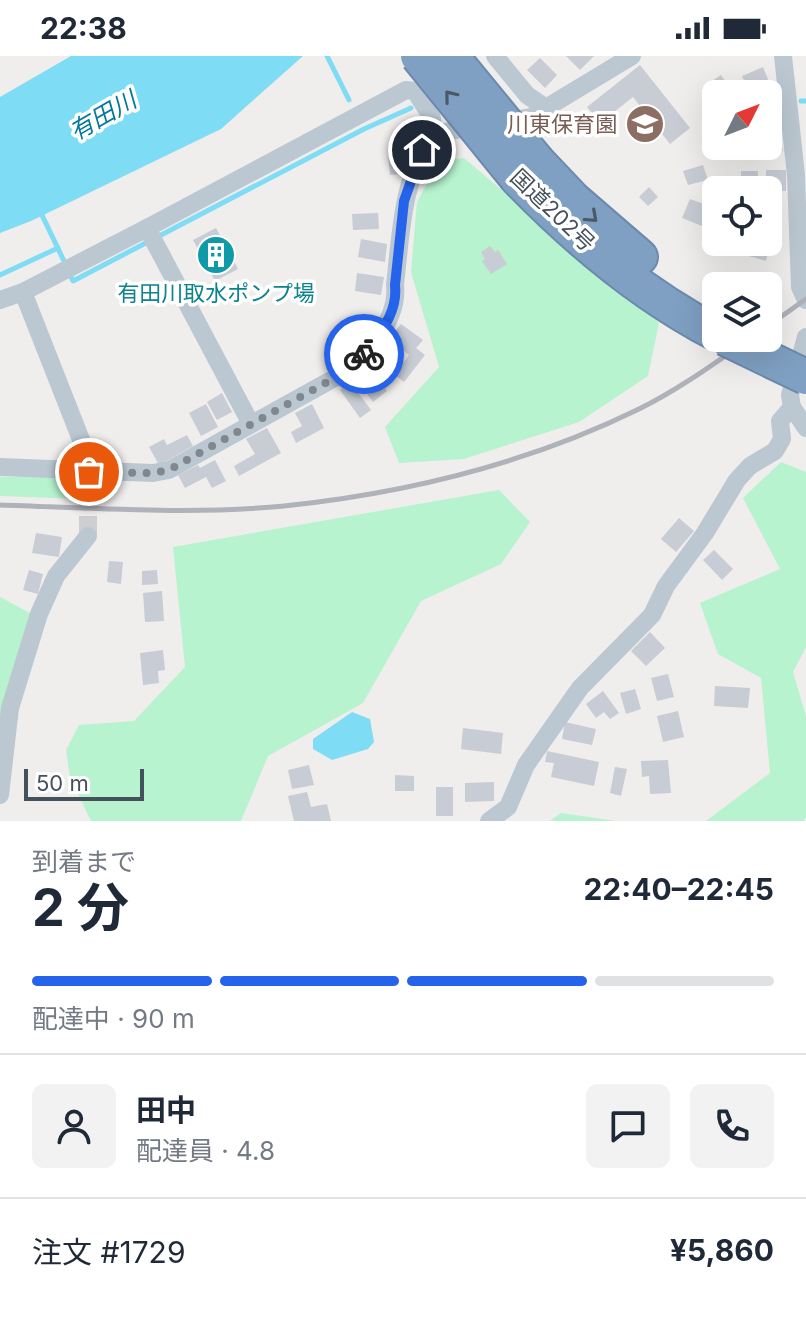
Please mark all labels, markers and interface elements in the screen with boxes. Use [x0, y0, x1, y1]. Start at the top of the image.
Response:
text: 22:38 [40, 10, 127, 46]
north arrow [702, 80, 782, 160]
map controls [702, 80, 782, 352]
water label: 有田川 [64, 84, 144, 146]
one-way arrow [446, 90, 460, 105]
school or university icon: 川東保育園 [624, 103, 666, 145]
place label: 川東保育園 [507, 111, 617, 137]
pin [388, 116, 456, 184]
icon: home [400, 128, 444, 172]
street label: 国道202号 [506, 164, 600, 256]
button: locate [702, 176, 782, 256]
one-way arrow [583, 207, 598, 221]
building icon: 有田川取水ポンプ場 [195, 234, 237, 276]
button: layers [702, 272, 782, 352]
place label: 有田川取水ポンプ場 [117, 280, 315, 306]
courier [324, 314, 404, 394]
icon: bike [342, 332, 386, 376]
pin [55, 438, 123, 506]
icon: bag [67, 450, 111, 494]
scale bar [24, 765, 144, 801]
text: 50 m [36, 770, 89, 796]
text: 到着まで [32, 846, 136, 877]
text: 22:40–22:45 [583, 871, 774, 907]
text: 2 分 [32, 876, 129, 939]
text: 配達中 · 90 m [32, 1003, 195, 1034]
button: person [32, 1084, 116, 1168]
button: chat [586, 1084, 670, 1168]
button: phone [690, 1084, 774, 1168]
text: 田中 [136, 1092, 196, 1128]
text: 配達員 · 4.8 [136, 1135, 275, 1166]
text: ¥5,860 [670, 1232, 774, 1268]
text: 注文 #1729 [32, 1234, 186, 1270]

